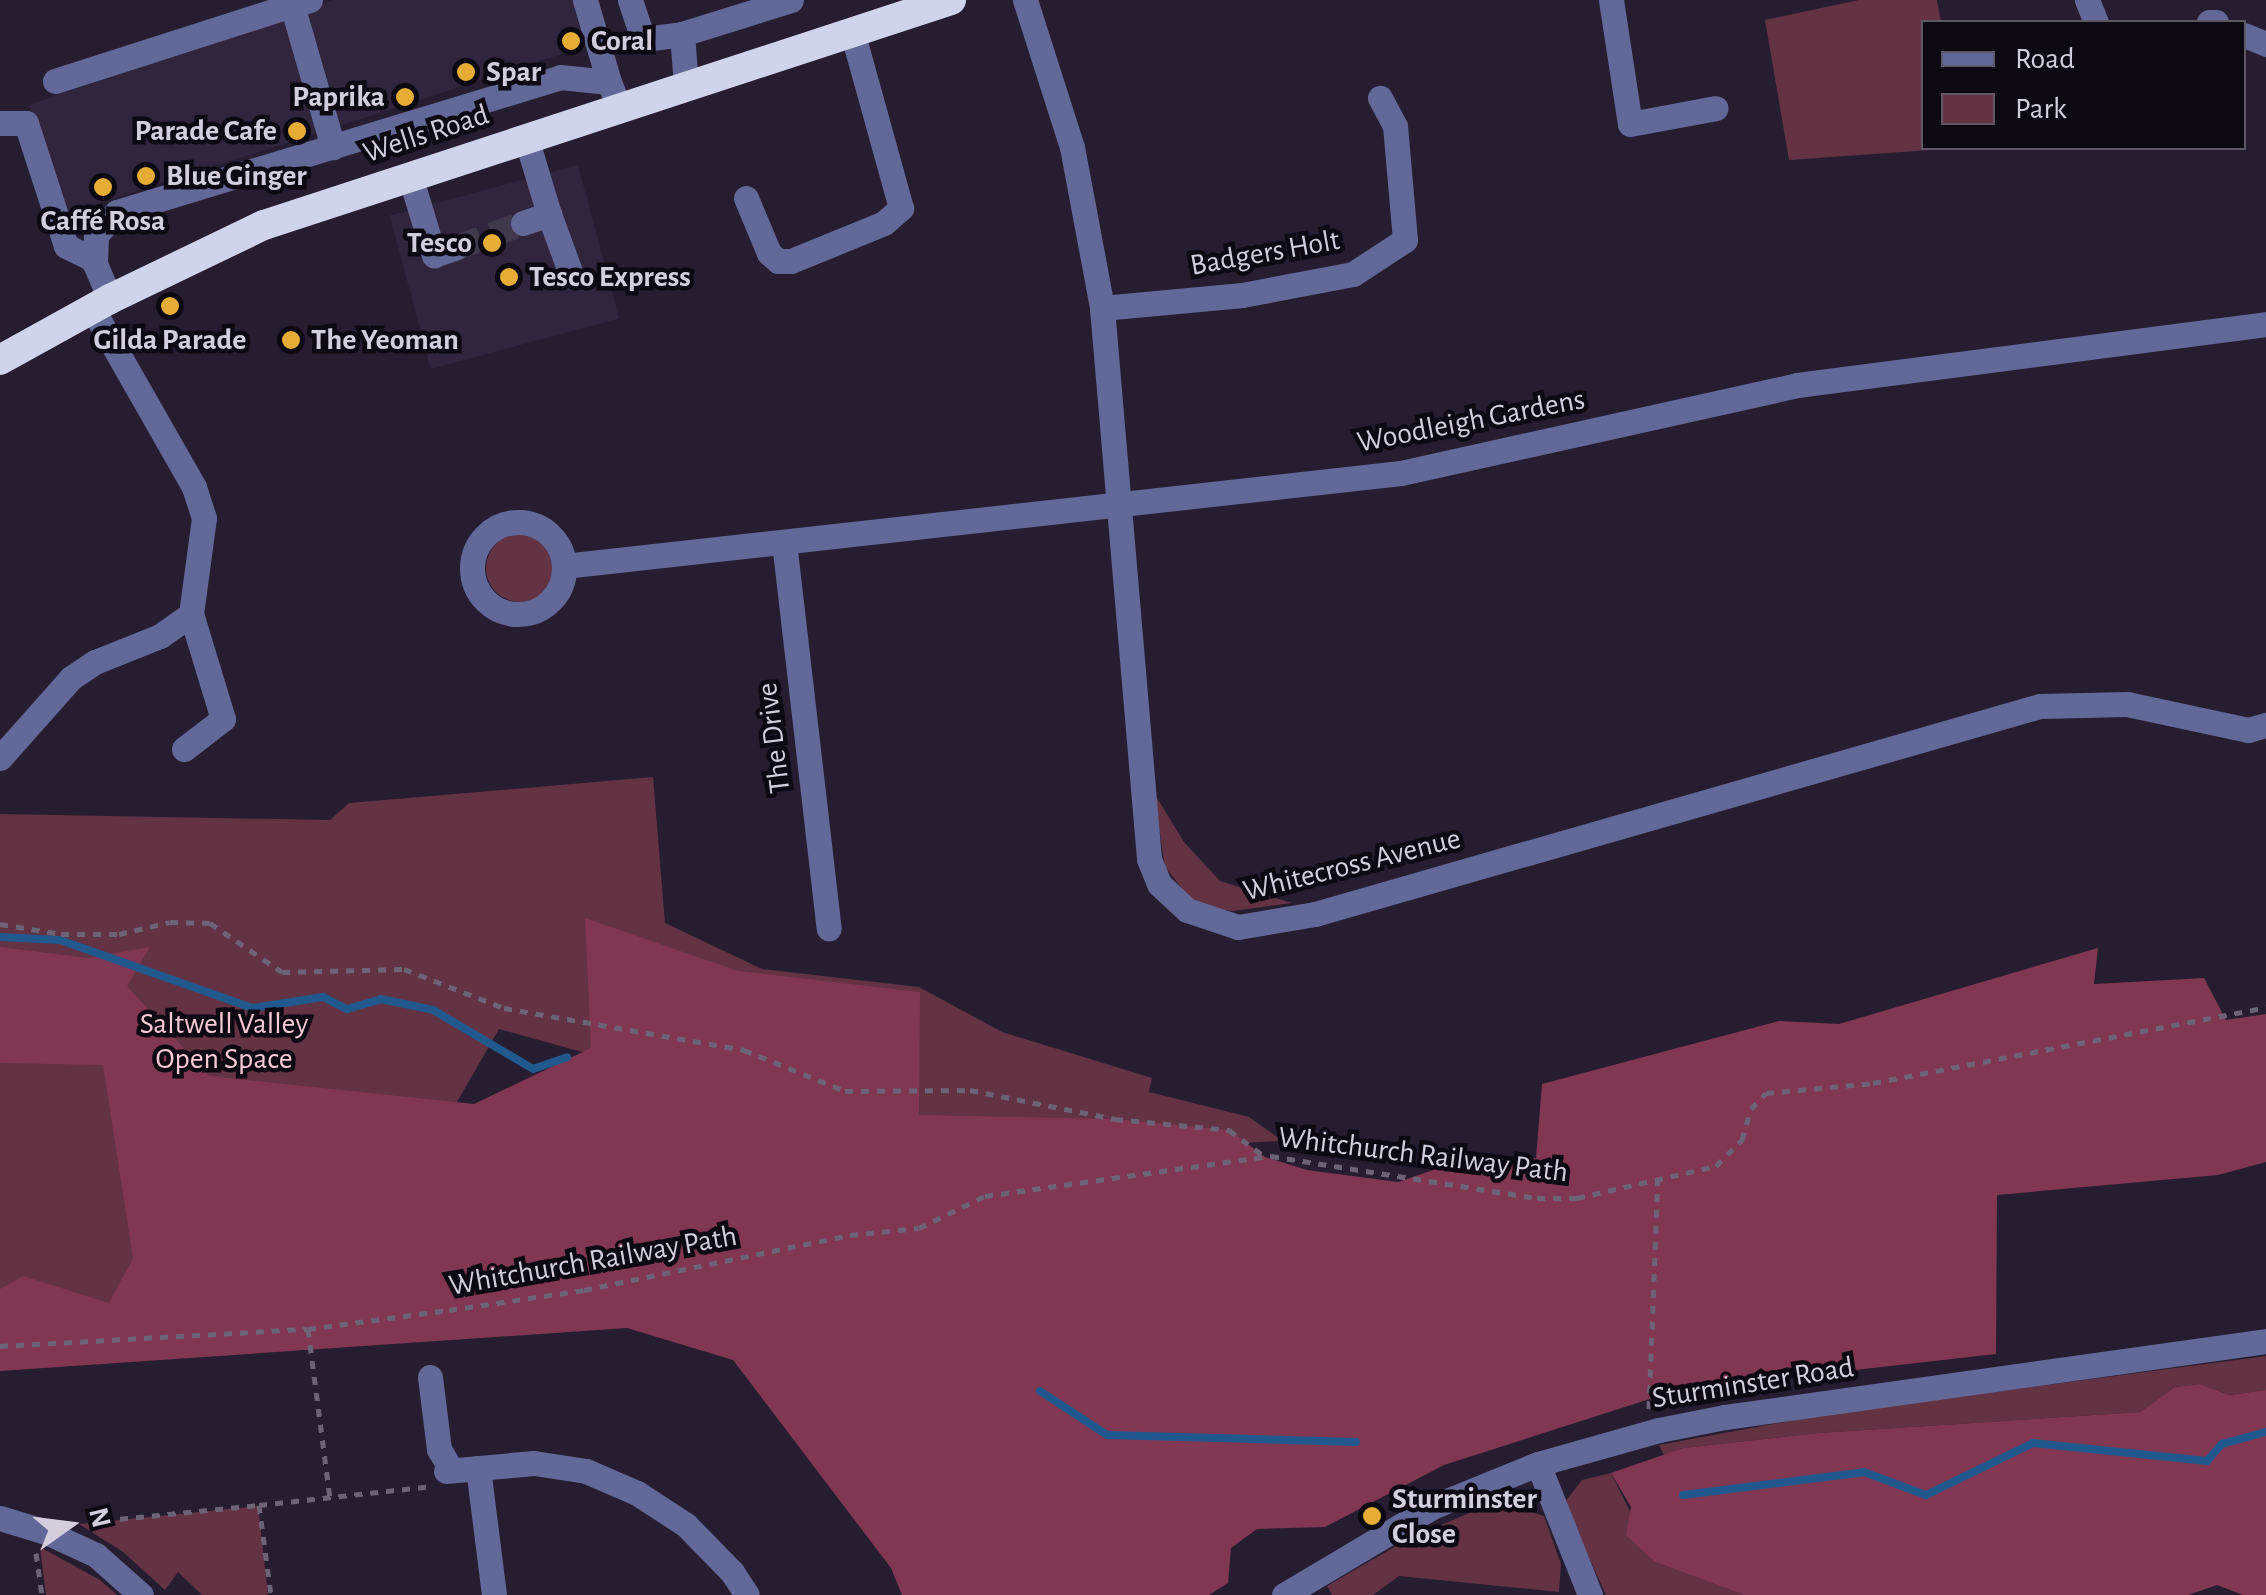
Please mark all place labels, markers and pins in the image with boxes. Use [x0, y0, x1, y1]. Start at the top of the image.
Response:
place label: Coral [591, 23, 653, 59]
marker: Coral [560, 30, 582, 52]
place label: Spar [486, 54, 541, 90]
marker: Spar [455, 61, 477, 83]
place label: Paprika [292, 79, 385, 115]
marker: Paprika [394, 86, 416, 108]
place label: Parade Cafe [134, 113, 277, 149]
marker: Parade Cafe [286, 120, 308, 142]
place label: Blue Ginger [166, 158, 307, 194]
marker: Blue Ginger [135, 165, 157, 187]
marker: Caffé Rosa [92, 176, 114, 198]
place label: Caffé Rosa [40, 203, 166, 239]
place label: Tesco [407, 225, 472, 261]
marker: Tesco [481, 232, 503, 254]
place label: Tesco Express [529, 259, 691, 295]
marker: Tesco Express [498, 266, 520, 288]
marker: Gilda Parade [159, 295, 181, 317]
place label: Gilda Parade [93, 322, 247, 358]
place label: The Yeoman [311, 322, 459, 358]
marker: The Yeoman [280, 329, 302, 351]
place label: Sturminster Close [1392, 1481, 1537, 1552]
marker: Sturminster Close [1361, 1505, 1383, 1527]

